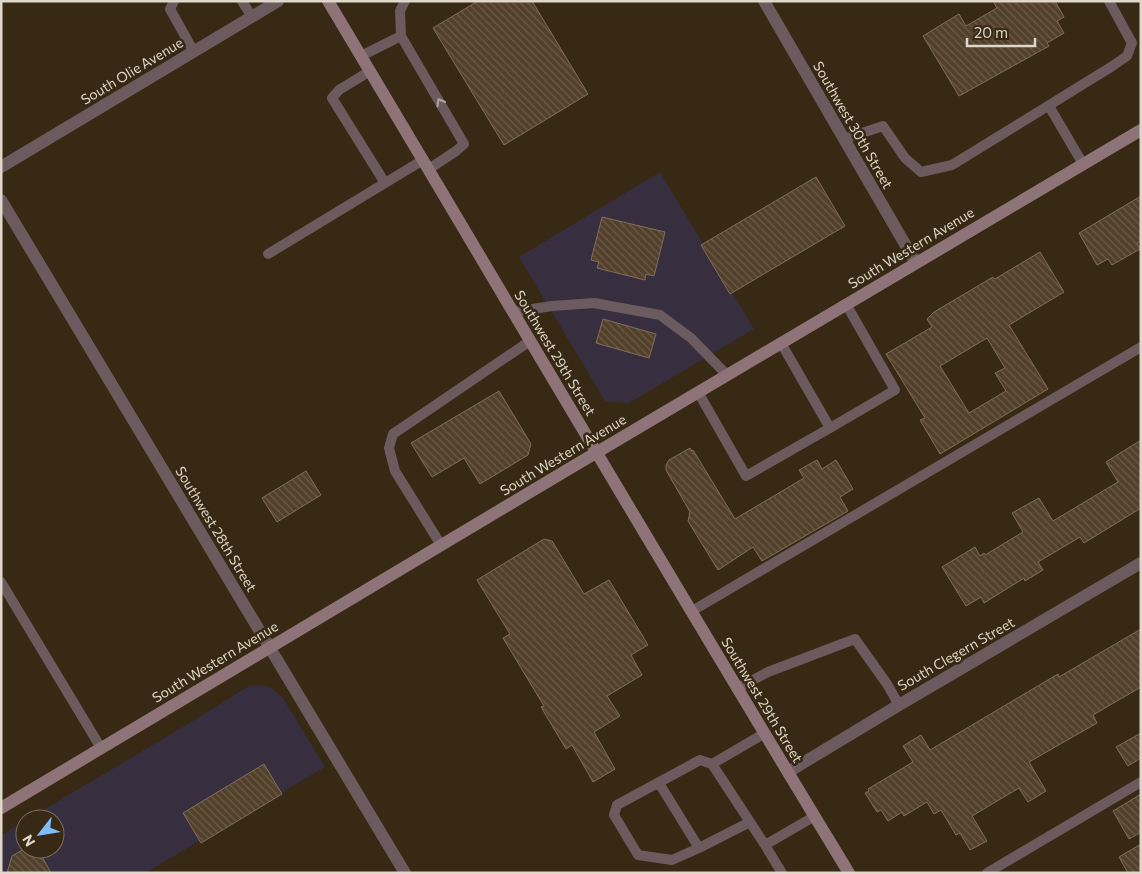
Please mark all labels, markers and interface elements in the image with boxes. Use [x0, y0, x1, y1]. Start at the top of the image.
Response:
scale bar [967, 15, 1034, 47]
text: 20 m [974, 23, 1008, 41]
street label: South Olie Avenue [78, 33, 186, 108]
street label: Southwest 30th Street [810, 58, 897, 192]
one-way arrow [436, 98, 446, 107]
street label: South Western Avenue [845, 203, 977, 292]
street label: Southwest 29th Street [511, 287, 600, 419]
street label: South Western Avenue [497, 410, 629, 499]
street label: Southwest 28th Street [172, 463, 261, 595]
street label: South Clegern Street [894, 613, 1017, 694]
street label: South Western Avenue [149, 617, 281, 706]
street label: Southwest 29th Street [718, 634, 807, 766]
north arrow [15, 809, 65, 859]
text: N [18, 832, 38, 850]

